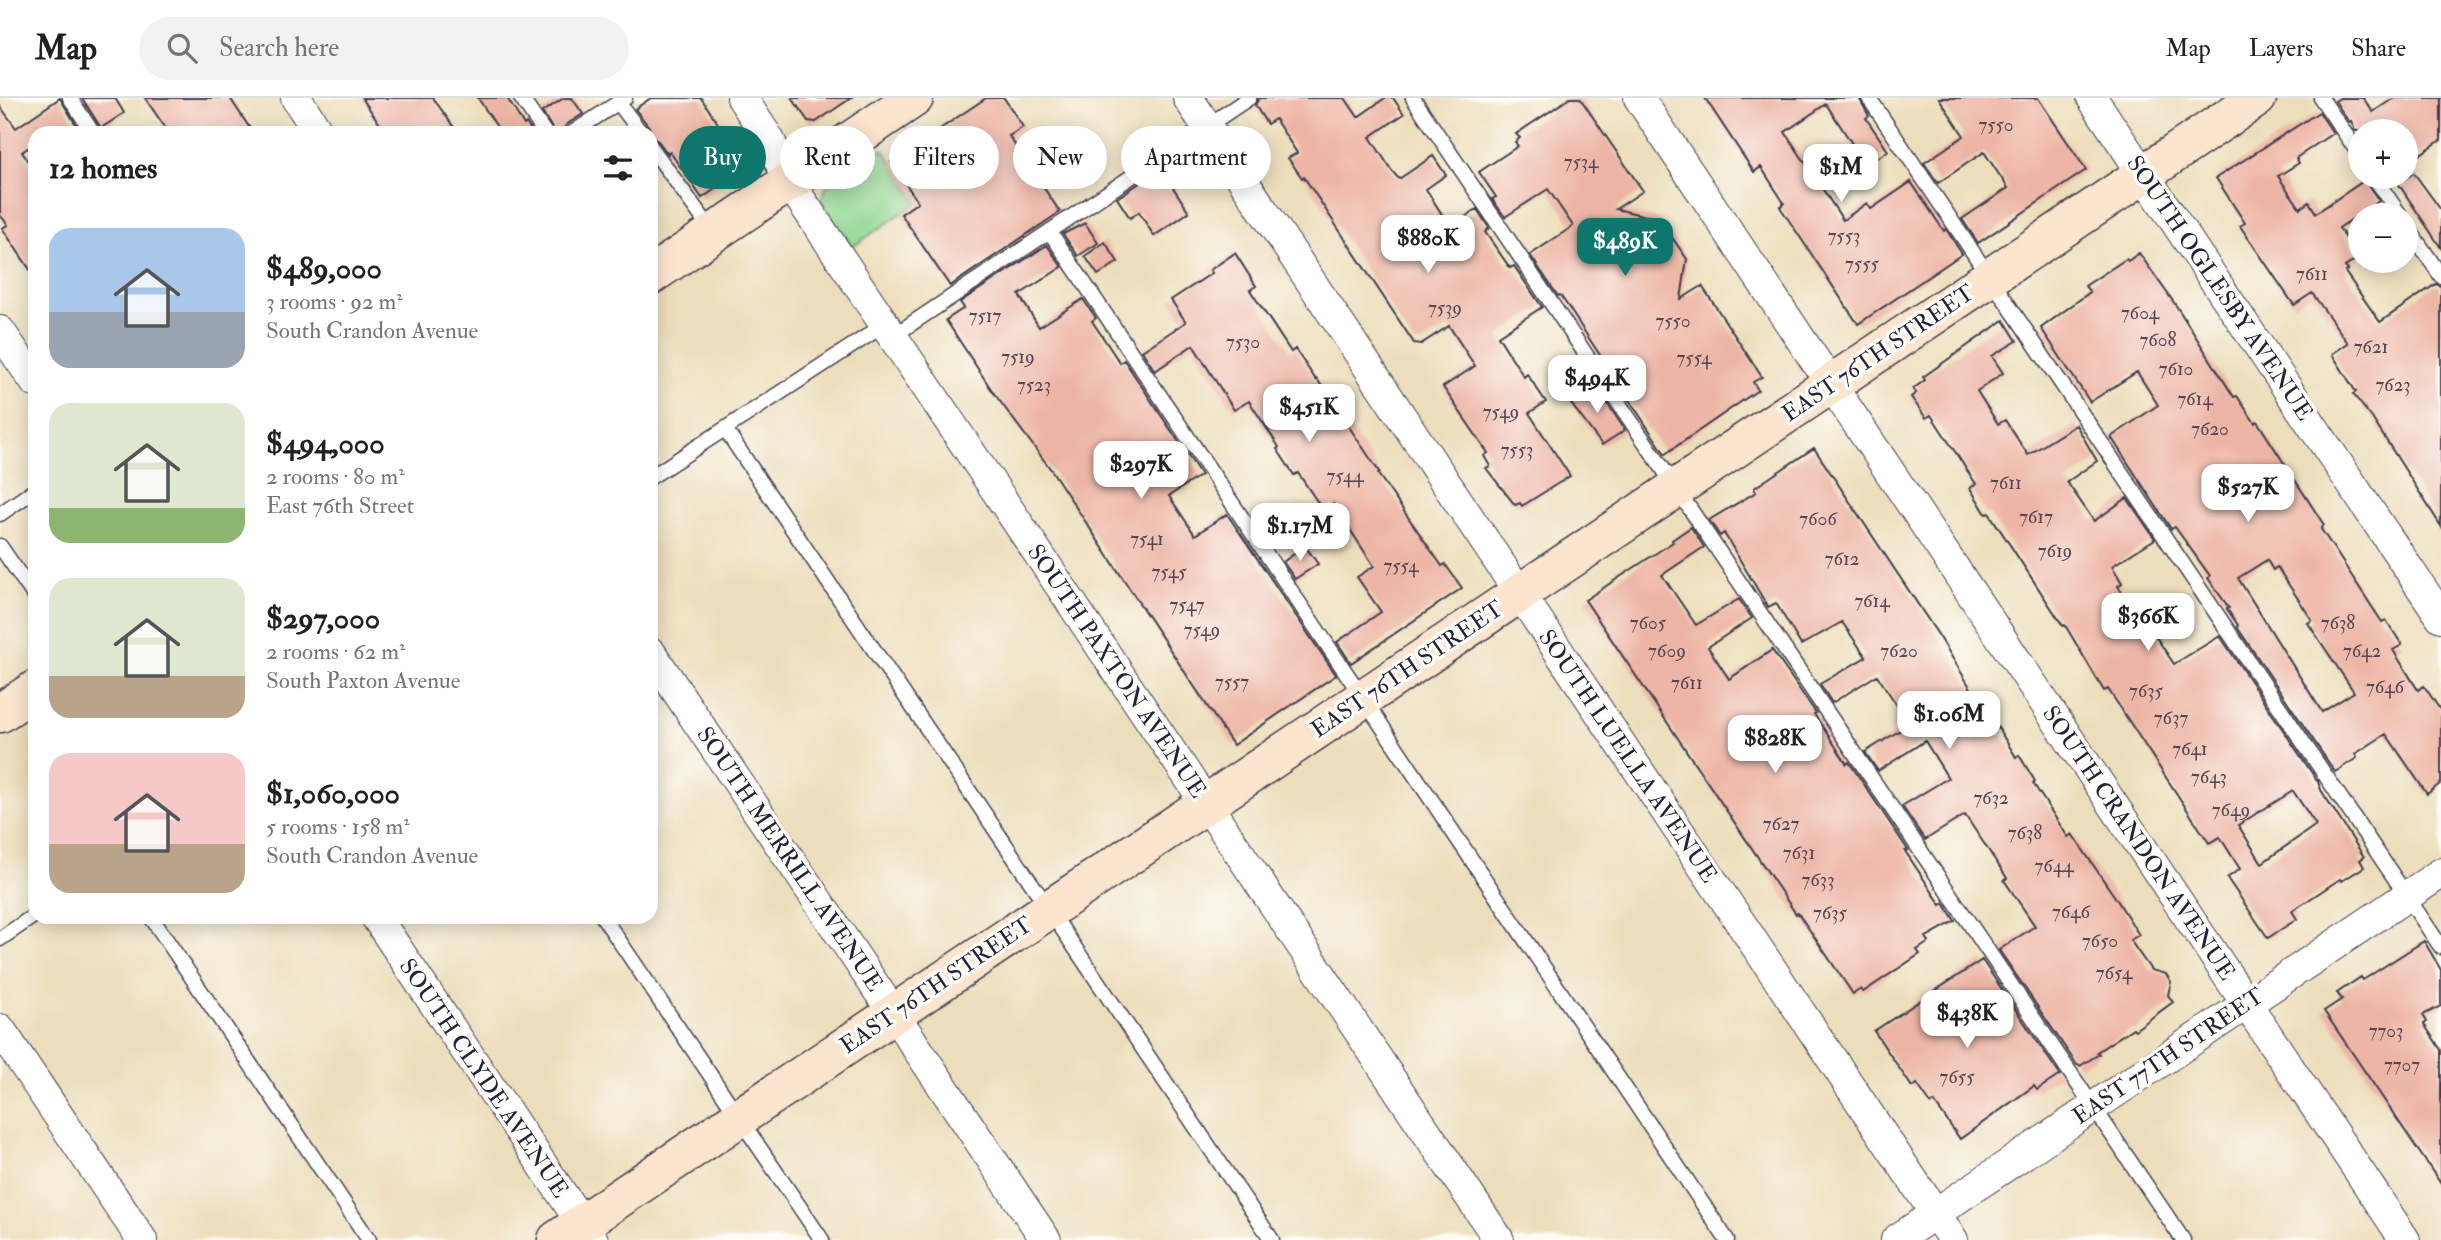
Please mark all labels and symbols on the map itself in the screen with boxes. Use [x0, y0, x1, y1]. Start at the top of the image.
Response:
house number: 7550 [1979, 113, 2014, 137]
pin: $1M [1807, 144, 1875, 204]
house number: 7534 [1564, 150, 1599, 174]
street label: SOUTH OGLESBY AVENUE [2120, 150, 2320, 426]
pin: $880K [1379, 216, 1477, 275]
pin: $489K [1576, 218, 1674, 278]
house number: 7553 [1828, 224, 1860, 248]
house number: 7555 [1845, 252, 1880, 276]
house number: 7611 [2296, 262, 2328, 286]
street label: EAST 76TH STREET [1776, 278, 1980, 428]
house number: 7539 [1428, 296, 1462, 320]
house number: 7604 [2121, 301, 2160, 325]
house number: 7517 [969, 304, 1002, 328]
house number: 7550 [1656, 309, 1691, 333]
house number: 7608 [2140, 328, 2177, 352]
house number: 7530 [1226, 330, 1260, 354]
house number: 7621 [2354, 335, 2388, 359]
house number: 7519 [1001, 345, 1035, 369]
house number: 7554 [1676, 346, 1712, 370]
pin: $494K [1548, 356, 1646, 415]
house number: 7610 [2159, 357, 2193, 381]
house number: 7523 [1017, 373, 1051, 397]
house number: 7623 [2375, 373, 2411, 397]
pin: $451K [1260, 384, 1358, 444]
house number: 7614 [2177, 387, 2213, 411]
house number: 7549 [1483, 400, 1519, 424]
house number: 7620 [2191, 417, 2229, 441]
house number: 7553 [1501, 438, 1533, 462]
pin: $297K [1092, 442, 1190, 501]
house number: 7544 [1326, 464, 1364, 488]
pin: $527K [2199, 464, 2297, 524]
house number: 7611 [1990, 471, 2022, 495]
pin: $1.17M [1243, 504, 1357, 563]
house number: 7617 [2019, 505, 2053, 529]
house number: 7606 [1799, 507, 1838, 531]
house number: 7541 [1130, 527, 1164, 551]
street label: SOUTH PAXTON AVENUE [1021, 539, 1213, 803]
house number: 7619 [2038, 539, 2072, 563]
house number: 7612 [1825, 547, 1859, 571]
house number: 7554 [1383, 554, 1419, 578]
house number: 7545 [1151, 560, 1187, 584]
house number: 7614 [1854, 589, 1890, 613]
house number: 7547 [1169, 593, 1205, 617]
street label: EAST 76TH STREET [1305, 594, 1509, 744]
pin: $366K [2099, 594, 2197, 653]
house number: 7605 [1630, 611, 1667, 635]
house number: 7638 [2321, 611, 2355, 635]
house number: 7549 [1184, 618, 1220, 642]
street label: SOUTH LUELLA AVENUE [1532, 624, 1724, 888]
house number: 7609 [1648, 639, 1686, 663]
house number: 7620 [1880, 639, 1918, 663]
house number: 7642 [2343, 639, 2381, 663]
house number: 7557 [1215, 670, 1249, 694]
house number: 7611 [1671, 671, 1703, 695]
house number: 7646 [2366, 675, 2405, 699]
house number: 7635 [2129, 679, 2164, 703]
pin: $1.06M [1892, 692, 2006, 751]
street label: SOUTH CRANDON AVENUE [2036, 700, 2242, 986]
house number: 7637 [2154, 706, 2188, 730]
pin: $828K [1726, 716, 1824, 775]
street label: SOUTH MERRILL AVENUE [690, 721, 890, 997]
house number: 7641 [2172, 737, 2208, 761]
house number: 7643 [2191, 765, 2227, 789]
house number: 7632 [1973, 786, 2009, 810]
house number: 7649 [2212, 798, 2250, 822]
house number: 7627 [1763, 812, 1800, 836]
house number: 7638 [2008, 821, 2042, 845]
house number: 7631 [1783, 841, 1815, 865]
house number: 7644 [2035, 854, 2074, 878]
house number: 7633 [1802, 868, 1834, 892]
house number: 7646 [2052, 900, 2091, 924]
house number: 7635 [1813, 901, 1848, 925]
street label: EAST 76TH STREET [834, 910, 1038, 1060]
house number: 7650 [2082, 929, 2118, 953]
street label: SOUTH CLYDE AVENUE [393, 953, 575, 1203]
house number: 7654 [2096, 961, 2133, 985]
street label: EAST 77TH STREET [2067, 981, 2269, 1131]
pin: $438K [1918, 990, 2016, 1050]
house number: 7703 [2369, 1019, 2403, 1043]
house number: 7707 [2384, 1053, 2420, 1077]
house number: 7655 [1940, 1065, 1975, 1089]

